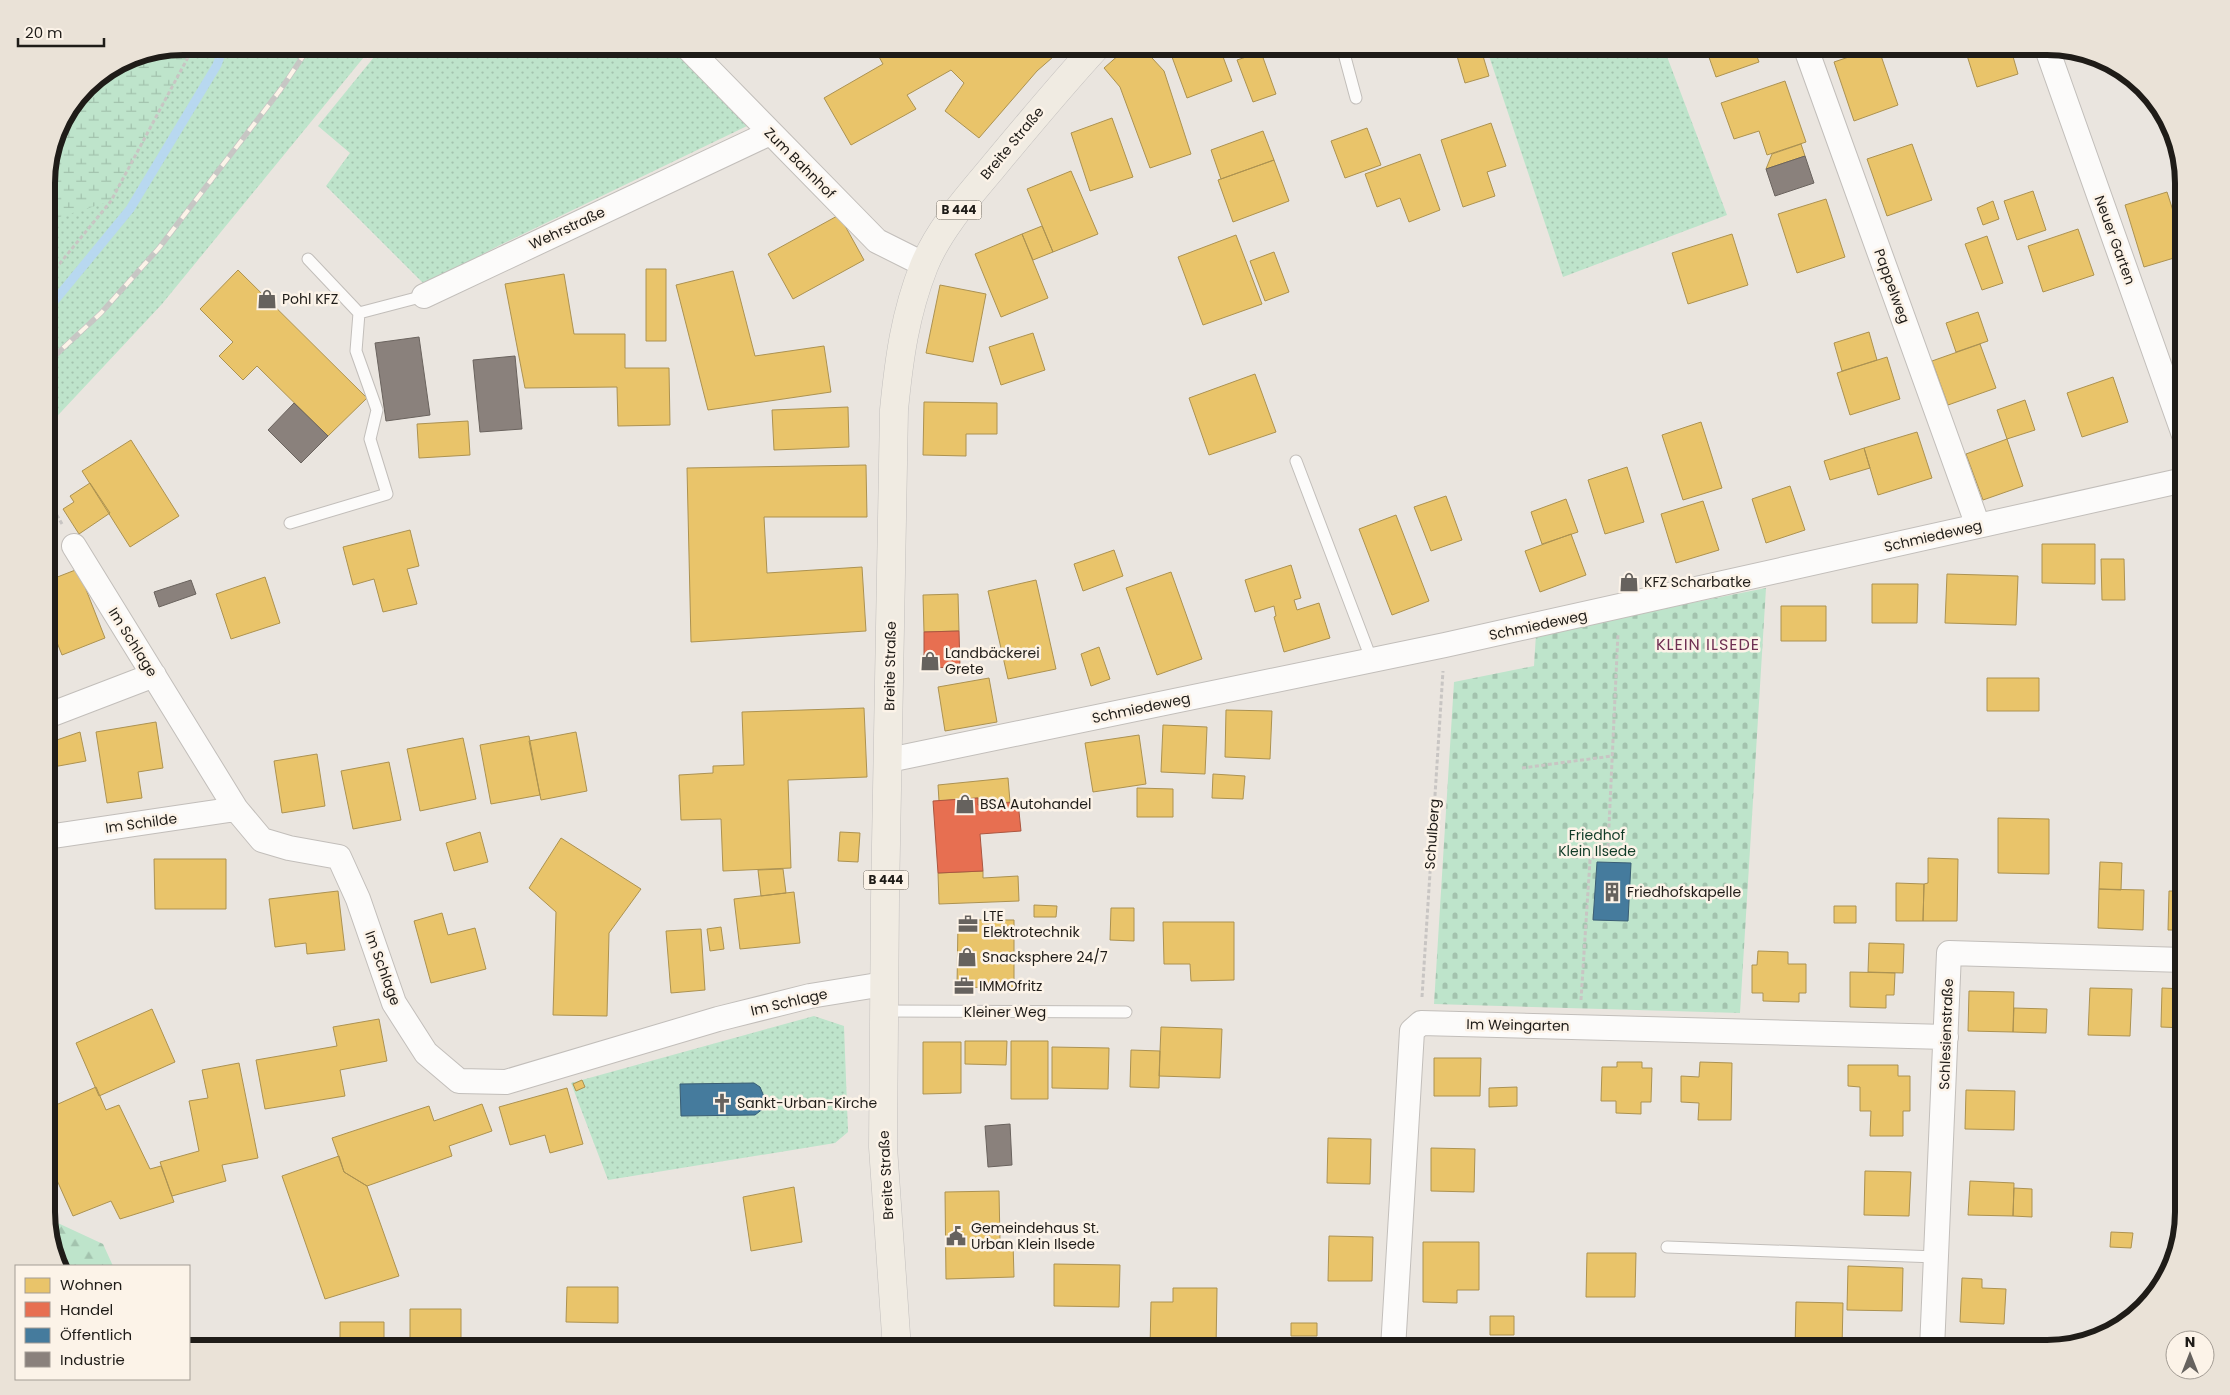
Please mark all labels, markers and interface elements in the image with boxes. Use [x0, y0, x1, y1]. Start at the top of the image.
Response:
scale bar [18, 15, 104, 47]
text: 20 m [25, 22, 63, 43]
street label: Breite Straße [976, 102, 1049, 184]
street label: Zum Bahnhof [760, 123, 840, 203]
street label: Neuer Garten [2090, 193, 2140, 287]
road number: B 444 [936, 200, 982, 220]
street label: Wehrstraße [526, 202, 609, 254]
street label: Pappelweg [1869, 246, 1915, 326]
shop icon: Pohl KFZ [256, 288, 278, 310]
place label: Pohl KFZ [282, 289, 338, 309]
street label: Schmiedeweg [1882, 515, 1984, 557]
shop icon: KFZ Scharbatke [1618, 571, 1640, 593]
place label: KFZ Scharbatke [1644, 572, 1751, 592]
street label: Im Schlage [104, 603, 162, 681]
street label: Schmiedeweg [1487, 605, 1589, 645]
street label: Breite Straße [879, 621, 901, 711]
district label: KLEIN ILSEDE [1656, 633, 1760, 656]
place label: Landbäckerei Grete [945, 643, 1040, 679]
shop icon: Landbäckerei Grete [919, 650, 941, 672]
street label: Schmiedeweg [1090, 688, 1192, 728]
shop icon: BSA Autohandel [954, 793, 976, 815]
place label: BSA Autohandel [980, 794, 1091, 814]
street label: Schulberg [1420, 798, 1444, 870]
street label: Im Schilde [104, 808, 179, 838]
park label: Friedhof Klein Ilsede [1558, 825, 1636, 861]
road number: B 444 [864, 870, 908, 890]
building icon: Friedhofskapelle [1601, 881, 1623, 903]
place label: Friedhofskapelle [1627, 882, 1741, 902]
place label: LTE Elektrotechnik [983, 906, 1080, 942]
office icon: LTE Elektrotechnik [957, 913, 979, 935]
street label: Im Schlage [360, 928, 406, 1009]
shop icon: Snacksphere 24/7 [956, 946, 978, 968]
place label: Snacksphere 24/7 [982, 947, 1108, 967]
office icon: IMMOfritz [953, 975, 975, 997]
place label: IMMOfritz [979, 976, 1042, 996]
street label: Schlesienstraße [1934, 978, 1958, 1090]
street label: Im Schlage [749, 983, 830, 1021]
street label: Kleiner Weg [964, 1002, 1046, 1022]
street label: Im Weingarten [1466, 1014, 1570, 1036]
church icon: Sankt-Urban-Kirche [711, 1092, 733, 1114]
place label: Sankt-Urban-Kirche [737, 1093, 877, 1113]
street label: Breite Straße [874, 1129, 898, 1220]
place label: Gemeindehaus St. Urban Klein Ilsede [971, 1218, 1099, 1254]
public building icon: Gemeindehaus St. Urban Klein Ilsede [945, 1225, 967, 1247]
legend [15, 1265, 190, 1380]
text: Wohnen [60, 1274, 122, 1295]
text: Handel [60, 1299, 113, 1320]
text: Öffentlich [60, 1324, 132, 1345]
north arrow [2165, 1330, 2215, 1380]
text: N [2185, 1332, 2195, 1352]
text: Industrie [60, 1349, 125, 1370]

